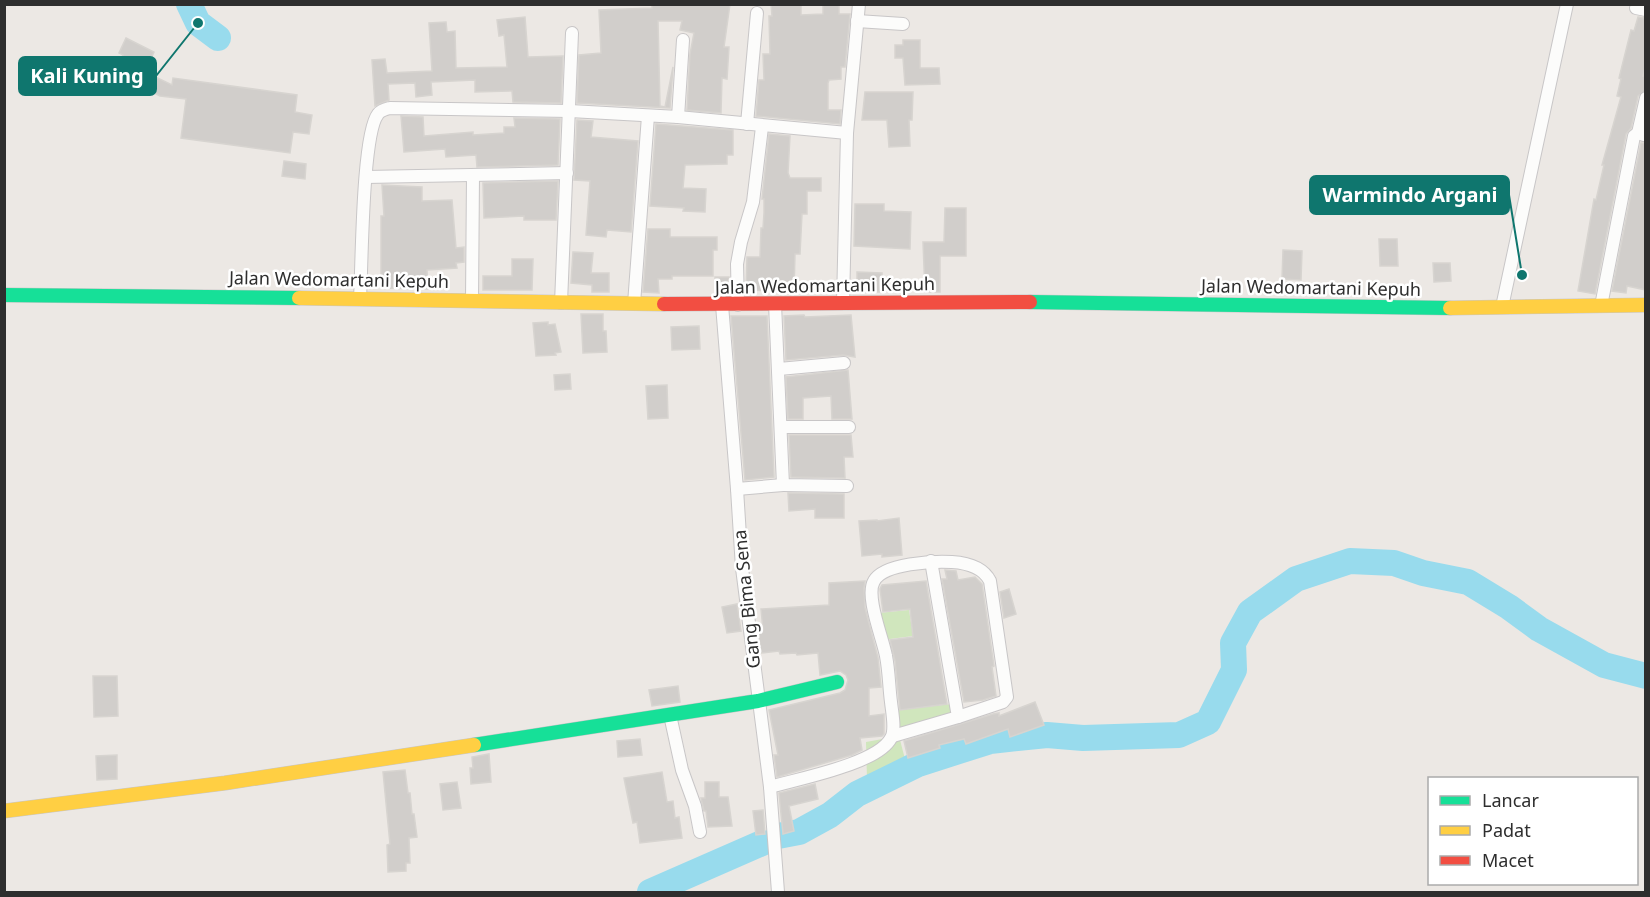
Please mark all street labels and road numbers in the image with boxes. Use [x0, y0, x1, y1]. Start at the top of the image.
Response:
street label: Jalan Wedomartani Kepuh [227, 265, 449, 293]
street label: Jalan Wedomartani Kepuh [713, 271, 935, 299]
street label: Jalan Wedomartani Kepuh [1199, 273, 1421, 301]
street label: Gang Bima Sena [727, 529, 765, 670]

